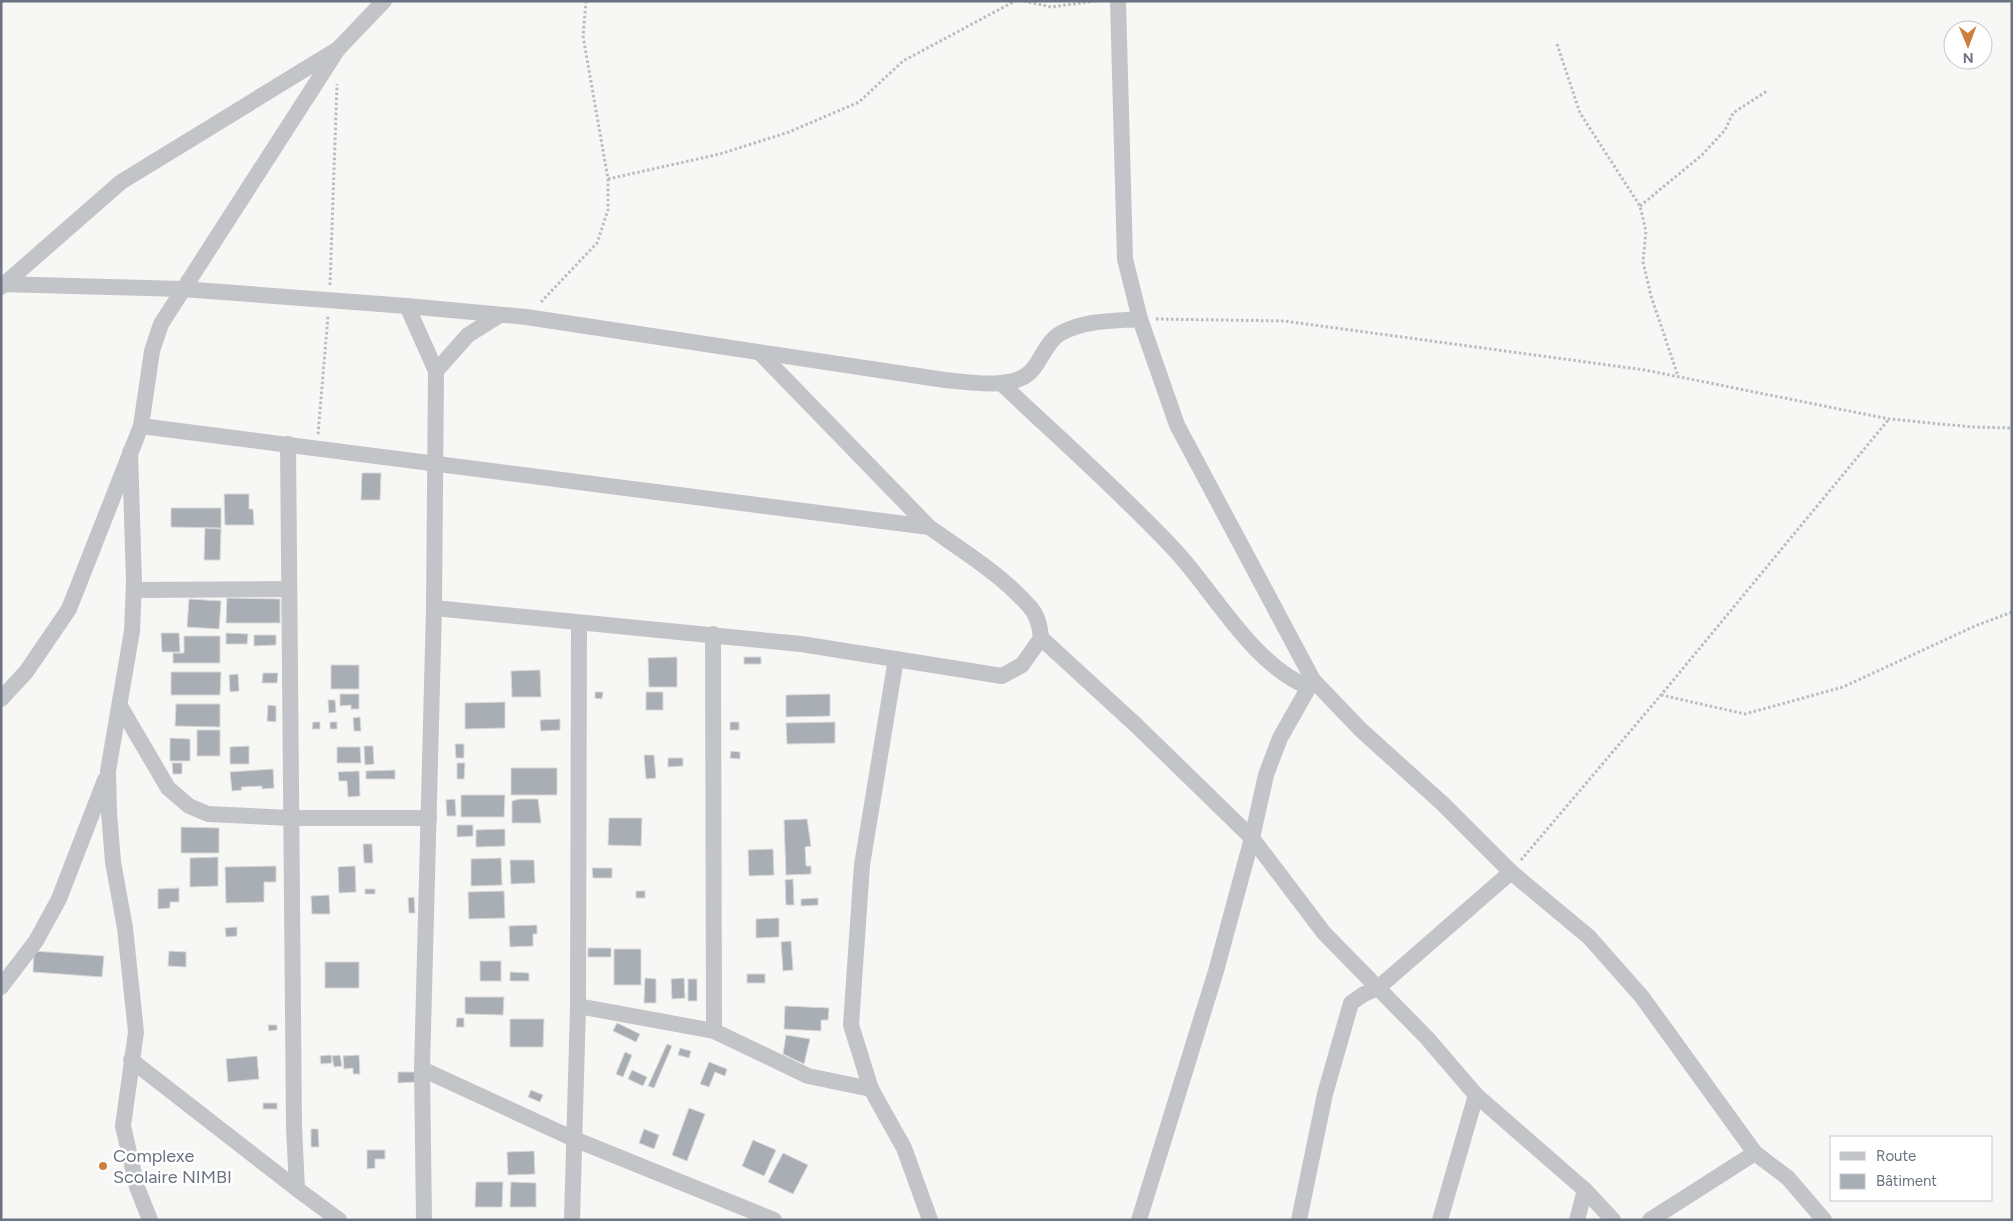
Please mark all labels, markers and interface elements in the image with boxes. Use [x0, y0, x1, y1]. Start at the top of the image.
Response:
north arrow [1943, 20, 1993, 70]
text: N [1963, 49, 1974, 66]
legend [1830, 1136, 1993, 1201]
place label: Complexe Scolaire NIMBI [113, 1145, 232, 1188]
text: Route [1876, 1147, 1916, 1165]
marker: Complexe Scolaire NIMBI [97, 1160, 109, 1172]
text: Bâtiment [1876, 1172, 1937, 1190]

